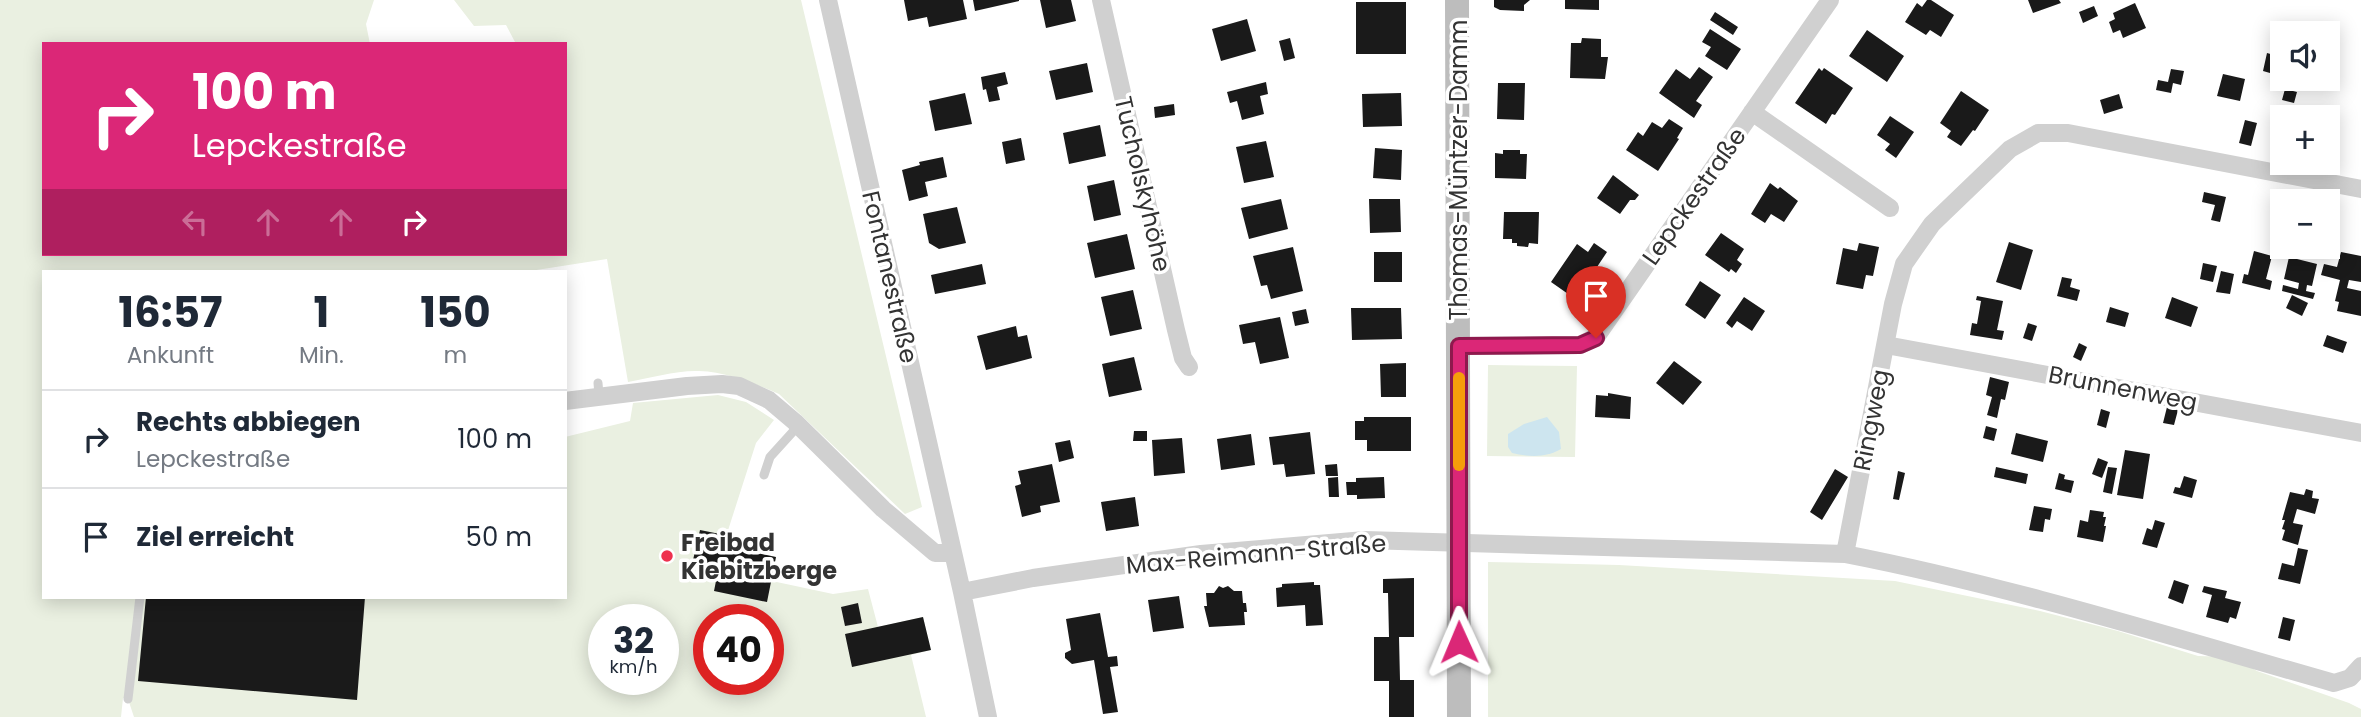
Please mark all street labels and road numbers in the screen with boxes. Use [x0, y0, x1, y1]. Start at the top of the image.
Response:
street label: Thomas-Müntzer-Damm [1442, 19, 1475, 321]
street label: Tucholskyhöhe [1107, 93, 1179, 275]
street label: Lepckestraße [1634, 121, 1754, 271]
street label: Fontanestraße [854, 188, 926, 366]
street label: Brunnenweg [2046, 357, 2200, 419]
street label: Ringweg [1845, 366, 1897, 474]
street label: Max-Reimann-Straße [1125, 526, 1387, 582]

